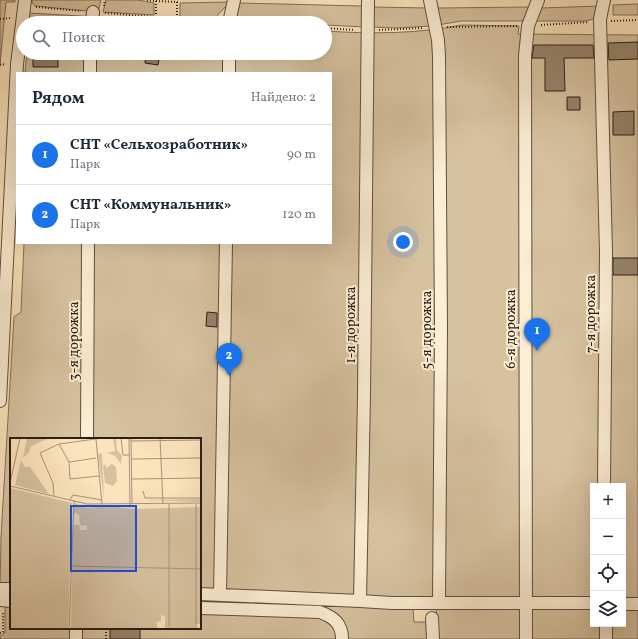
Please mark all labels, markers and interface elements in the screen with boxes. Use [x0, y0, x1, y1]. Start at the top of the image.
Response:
search box [16, 16, 332, 60]
icon: search [30, 27, 52, 49]
text: Поиск [62, 28, 105, 49]
text: Рядом [32, 87, 85, 110]
text: Найдено: 2 [251, 89, 316, 107]
text: СНТ «Сельхозработник» [70, 135, 248, 156]
text: 1 [42, 146, 48, 164]
text: 90 m [287, 146, 316, 164]
text: Парк [70, 156, 100, 174]
text: СНТ «Коммунальник» [70, 195, 231, 216]
text: 2 [42, 206, 48, 224]
text: 120 m [282, 206, 316, 224]
text: Парк [70, 216, 100, 234]
your location [393, 232, 413, 252]
street label: 7-я дорожка [582, 275, 601, 353]
street label: 1-я дорожка [342, 286, 361, 364]
street label: 6-я дорожка [502, 289, 521, 369]
street label: 5-я дорожка [418, 291, 437, 369]
street label: 3-я дорожка [65, 301, 84, 381]
pin: 1 [524, 318, 550, 351]
pin: 2 [216, 343, 242, 376]
inset map [10, 438, 201, 629]
map controls [590, 483, 626, 627]
button: + [590, 483, 626, 519]
button: − [590, 519, 626, 555]
button: locate [590, 555, 626, 591]
button: layers [590, 591, 626, 627]

